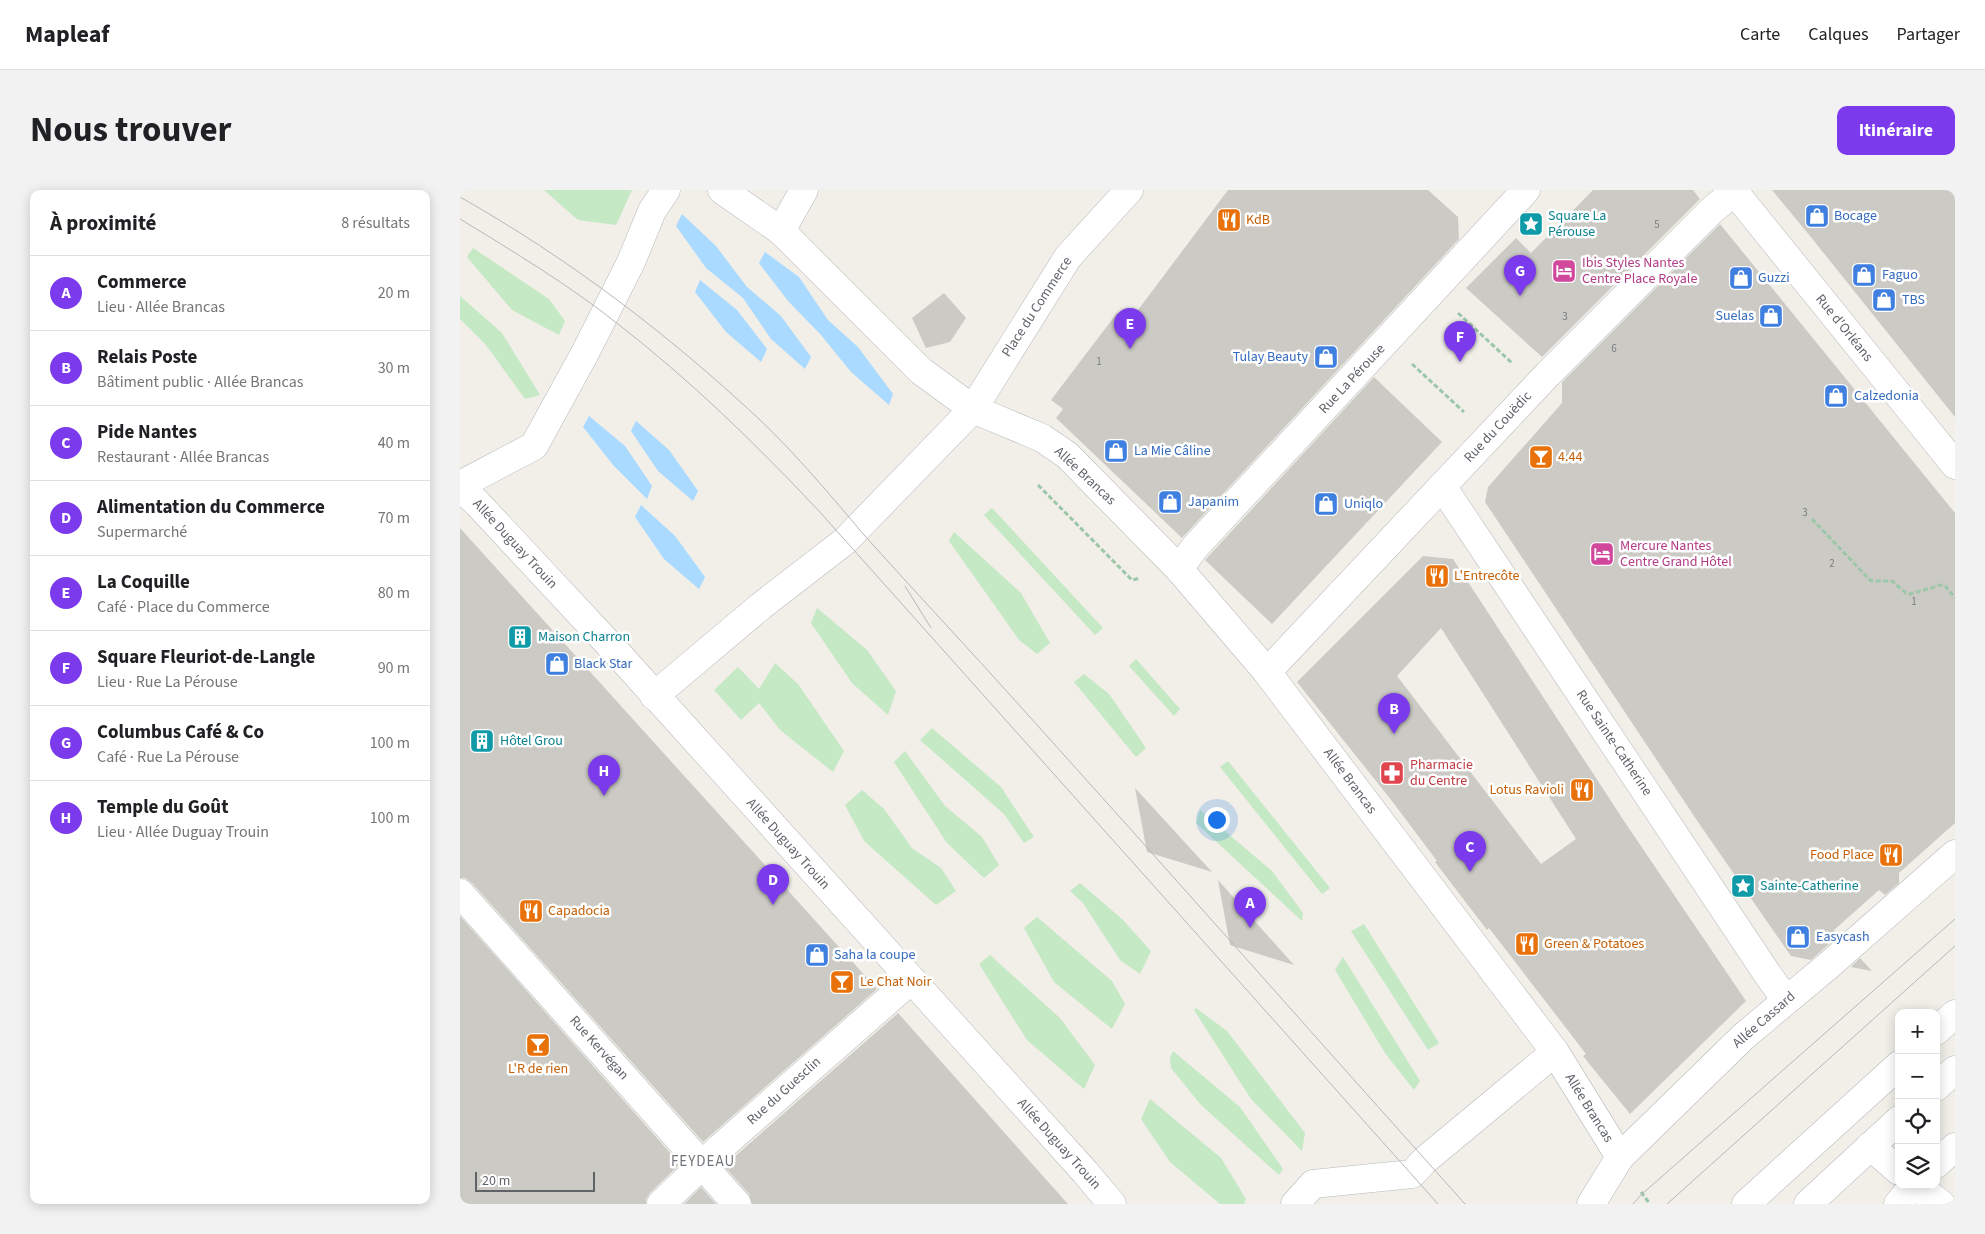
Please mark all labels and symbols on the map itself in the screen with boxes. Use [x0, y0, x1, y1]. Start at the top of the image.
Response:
shop icon: Bocage [1804, 203, 1830, 229]
place label: Square La Pérouse [1548, 206, 1606, 242]
place label: Bocage [1834, 206, 1877, 226]
restaurant icon: KdB [1216, 207, 1242, 233]
place label: KdB [1246, 210, 1270, 230]
place icon: Square La Pérouse [1518, 211, 1544, 237]
house number: 5 [1654, 217, 1660, 232]
street label: Place du Commerce [997, 253, 1077, 361]
place label: Ibis Styles Nantes Centre Place Royale [1582, 253, 1697, 289]
pin: G [1504, 255, 1536, 296]
hotel icon: Ibis Styles Nantes Centre Place Royale [1551, 258, 1577, 284]
shop icon: Faguo [1851, 262, 1877, 288]
shop icon: Guzzi [1728, 265, 1754, 291]
place label: Faguo [1882, 265, 1918, 285]
place label: Guzzi [1758, 268, 1790, 288]
shop icon: TBS [1871, 287, 1897, 313]
street label: Rue d'Orléans [1811, 290, 1878, 366]
place label: TBS [1902, 290, 1925, 310]
shop icon: Suelas [1758, 303, 1784, 329]
place label: Suelas [1715, 306, 1754, 326]
pin: E [1114, 308, 1146, 349]
house number: 3 [1562, 309, 1568, 324]
pin: F [1444, 321, 1476, 362]
street label: Rue La Pérouse [1314, 340, 1390, 418]
house number: 6 [1611, 341, 1617, 356]
shop icon: Tulay Beauty [1313, 344, 1339, 370]
place label: Tulay Beauty [1233, 347, 1308, 367]
house number: 1 [1096, 354, 1102, 369]
shop icon: Calzedonia [1823, 383, 1849, 409]
street label: Rue du Couëdic [1460, 386, 1537, 467]
place label: Calzedonia [1854, 386, 1919, 406]
shop icon: La Mie Câline [1103, 438, 1129, 464]
place label: La Mie Câline [1134, 441, 1211, 461]
street label: Allée Brancas [1050, 442, 1120, 510]
bar icon: 4.44 [1528, 444, 1554, 470]
place label: 4.44 [1558, 447, 1582, 467]
shop icon: Japanim [1157, 489, 1183, 515]
shop icon: Uniqlo [1313, 491, 1339, 517]
place label: Japanim [1188, 492, 1239, 512]
place label: Uniqlo [1344, 494, 1383, 514]
street label: Allée Duguay Trouin [468, 495, 562, 593]
house number: 3 [1802, 505, 1808, 520]
place label: Mercure Nantes Centre Grand Hôtel [1620, 536, 1732, 572]
hotel icon: Mercure Nantes Centre Grand Hôtel [1589, 541, 1615, 567]
house number: 2 [1829, 556, 1835, 571]
restaurant icon: L'Entrecôte [1424, 563, 1450, 589]
place label: L'Entrecôte [1454, 566, 1519, 586]
house number: 1 [1911, 594, 1917, 609]
building icon: Maison Charron [507, 624, 533, 650]
place label: Maison Charron [538, 627, 630, 647]
shop icon: Black Star [544, 651, 570, 677]
place label: Black Star [574, 654, 633, 674]
street label: Rue Sainte-Catherine [1571, 686, 1657, 800]
pin: B [1378, 693, 1410, 734]
building icon: Hôtel Grou [469, 728, 495, 754]
place label: Hôtel Grou [500, 731, 563, 751]
street label: Allée Brancas [1319, 744, 1382, 818]
pin: H [588, 755, 620, 796]
place label: Pharmacie du Centre [1410, 755, 1473, 791]
pharmacy icon: Pharmacie du Centre [1379, 760, 1405, 786]
restaurant icon: Lotus Ravioli [1569, 777, 1595, 803]
place label: Lotus Ravioli [1489, 780, 1564, 800]
street label: Allée Duguay Trouin [743, 795, 833, 893]
your location [1204, 807, 1230, 833]
pin: C [1454, 831, 1486, 872]
restaurant icon: Food Place [1878, 842, 1904, 868]
place label: Food Place [1810, 845, 1874, 865]
pin: D [757, 864, 789, 905]
place icon: Sainte-Catherine [1730, 873, 1756, 899]
place label: Sainte-Catherine [1760, 876, 1859, 896]
pin: A [1234, 887, 1266, 928]
restaurant icon: Capadocia [518, 898, 544, 924]
place label: Capadocia [548, 901, 610, 921]
shop icon: Easycash [1785, 924, 1811, 950]
place label: Easycash [1816, 927, 1870, 947]
restaurant icon: Green & Potatoes [1514, 931, 1540, 957]
place label: Green & Potatoes [1544, 934, 1644, 954]
shop icon: Saha la coupe [804, 942, 830, 968]
place label: Saha la coupe [834, 945, 915, 965]
bar icon: Le Chat Noir [829, 969, 855, 995]
place label: Le Chat Noir [860, 972, 931, 992]
street label: Allée Cassard [1728, 987, 1800, 1053]
street label: Rue Kervégan [565, 1011, 633, 1085]
bar icon: L'R de rien [525, 1032, 551, 1058]
street label: Rue du Guesclin [743, 1052, 825, 1130]
place label: L'R de rien [508, 1059, 568, 1079]
street label: Allée Brancas [1560, 1070, 1618, 1147]
street label: Allée Duguay Trouin [1013, 1094, 1105, 1194]
district label: FEYDEAU [671, 1151, 735, 1172]
scale bar [475, 1169, 595, 1192]

